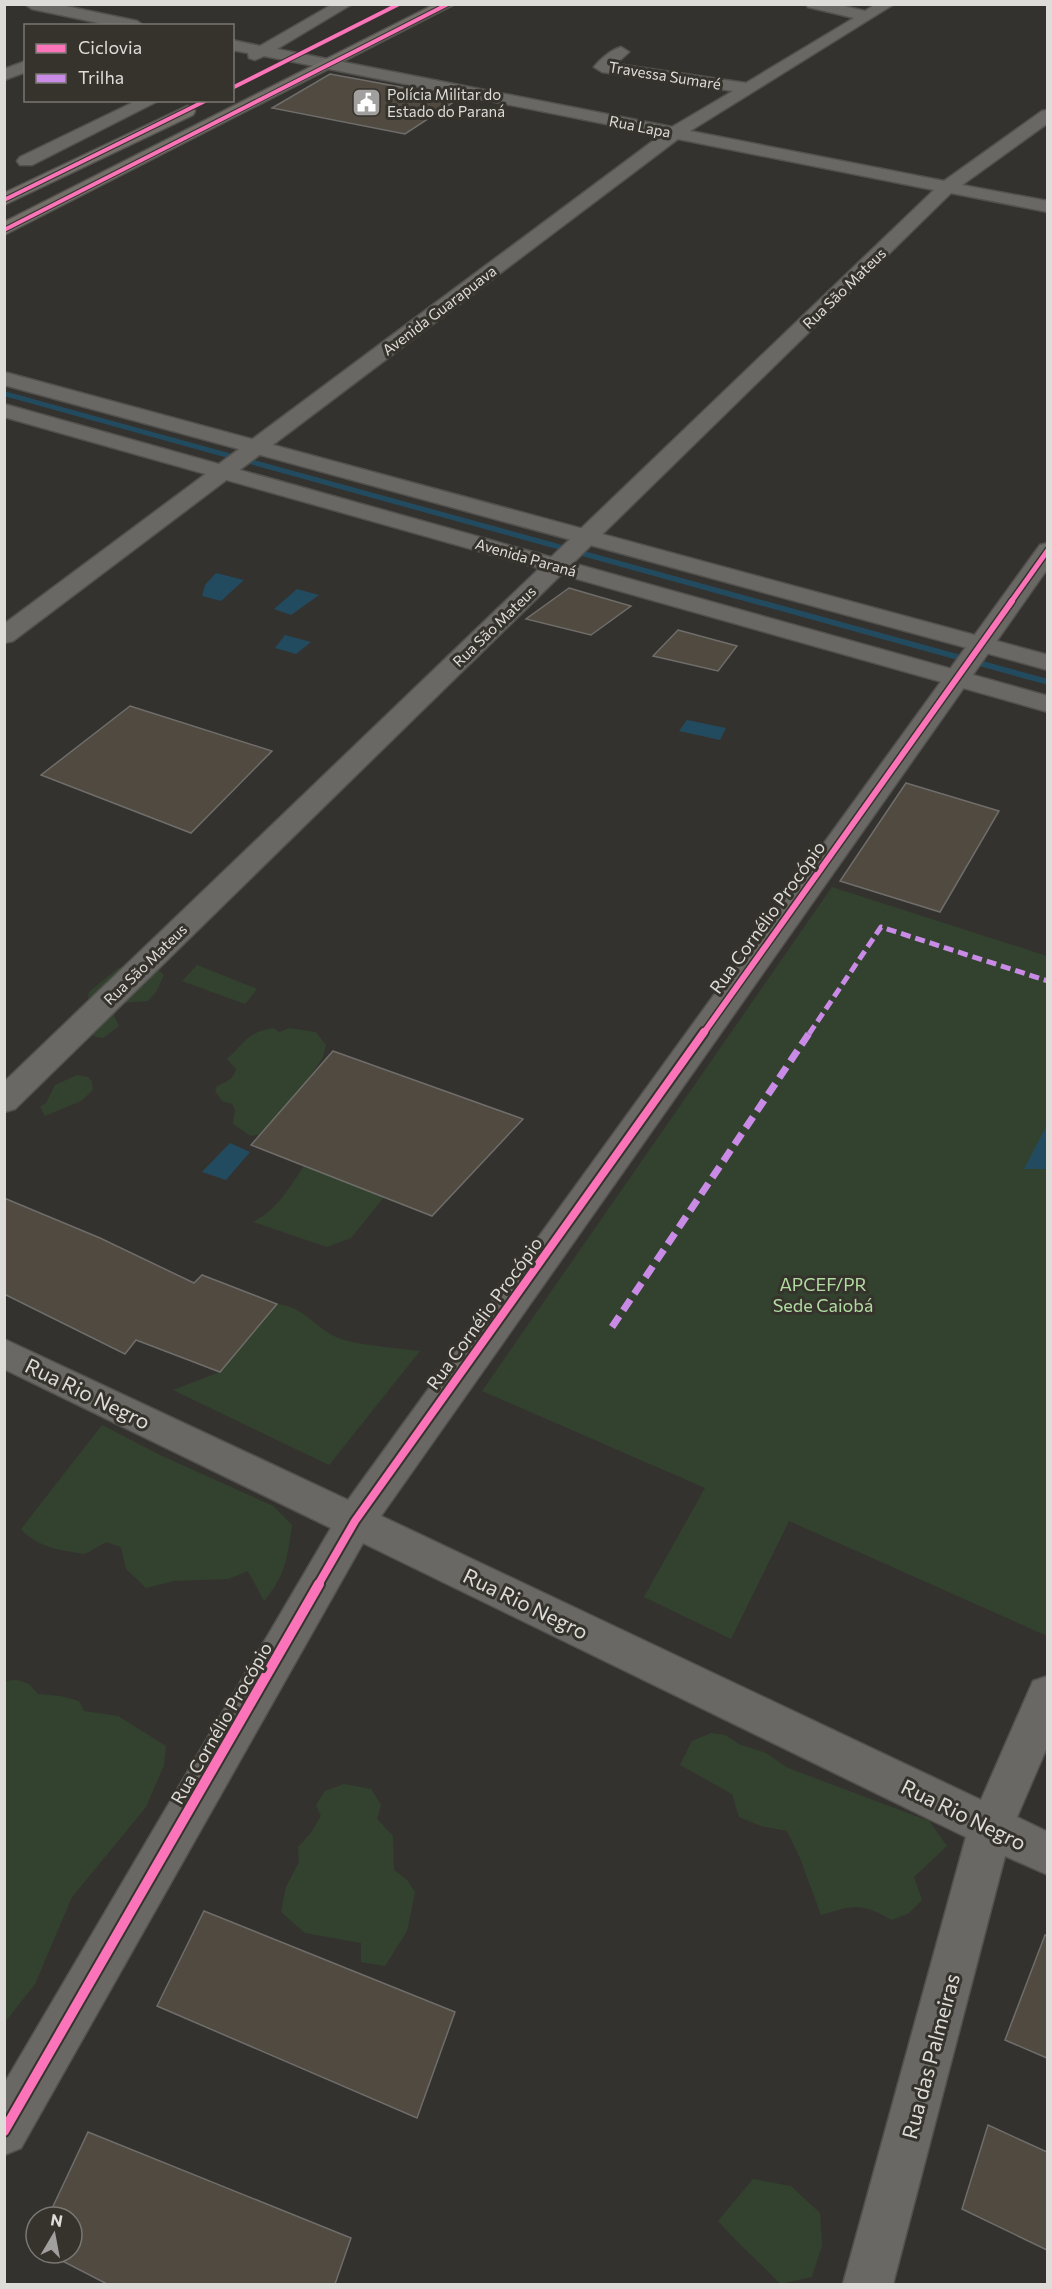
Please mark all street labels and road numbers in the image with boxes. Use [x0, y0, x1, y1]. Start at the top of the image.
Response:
street label: Travessa Sumaré [608, 57, 722, 93]
street label: Rua Lapa [608, 111, 672, 141]
street label: Rua São Mateus [799, 244, 889, 332]
street label: Avenida Guarapuava [378, 261, 500, 359]
street label: Avenida Paraná [473, 534, 579, 580]
street label: Rua São Mateus [449, 582, 539, 670]
street label: Rua Cornélio Procópio [704, 837, 830, 997]
street label: Rua São Mateus [100, 920, 190, 1008]
street label: Rua Cornélio Procópio [421, 1233, 547, 1393]
street label: Rua Rio Negro [22, 1352, 154, 1434]
street label: Rua Rio Negro [460, 1562, 592, 1644]
street label: Rua Cornélio Procópio [166, 1638, 276, 1808]
street label: Rua Rio Negro [898, 1773, 1030, 1855]
street label: Rua das Palmeiras [896, 1970, 964, 2142]

